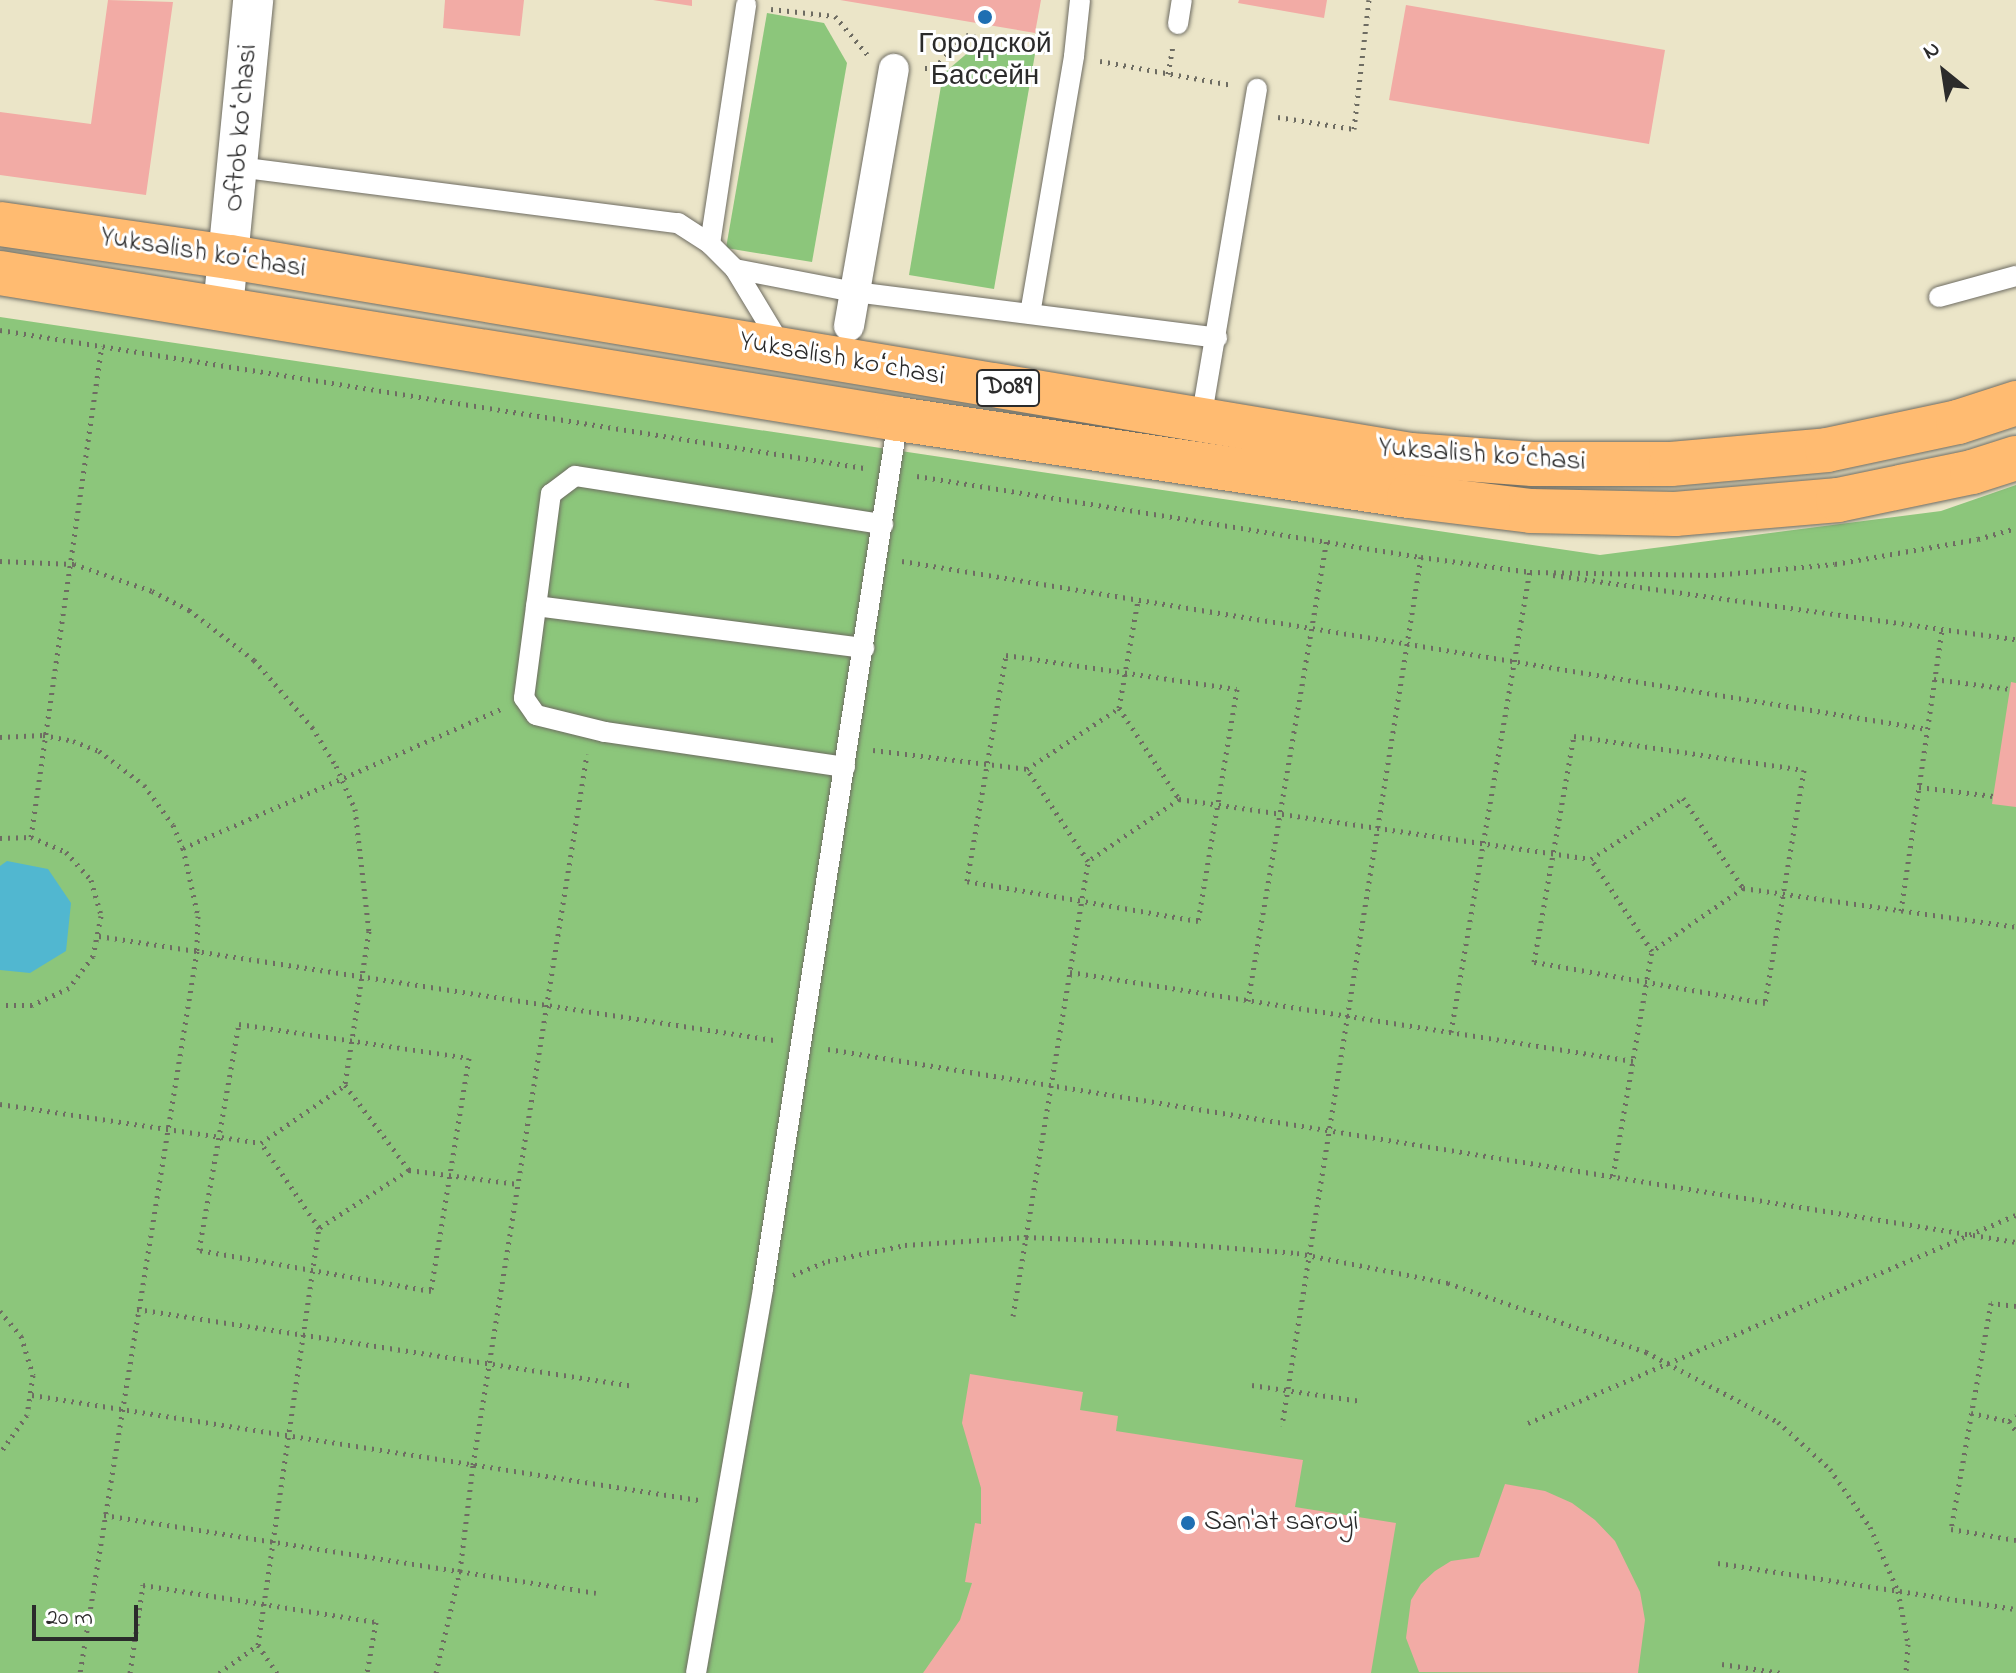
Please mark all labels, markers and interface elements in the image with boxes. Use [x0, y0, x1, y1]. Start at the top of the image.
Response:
marker: Городской Бассейн [976, 8, 994, 26]
place label: Городской Бассейн [918, 29, 1052, 95]
north arrow [1904, 32, 1984, 112]
text: N [1918, 34, 1946, 69]
street label: Oftob koʻchasi [218, 43, 266, 213]
street label: Yuksalish koʻchasi [98, 221, 308, 287]
street label: Yuksalish koʻchasi [737, 325, 947, 395]
road number: D089 [976, 366, 1040, 410]
street label: Yuksalish koʻchasi [1377, 432, 1587, 480]
place label: San'at saroyi [1204, 1506, 1359, 1540]
marker: San'at saroyi [1179, 1514, 1197, 1532]
scale bar [36, 1589, 142, 1639]
text: 20 m [46, 1601, 93, 1636]

